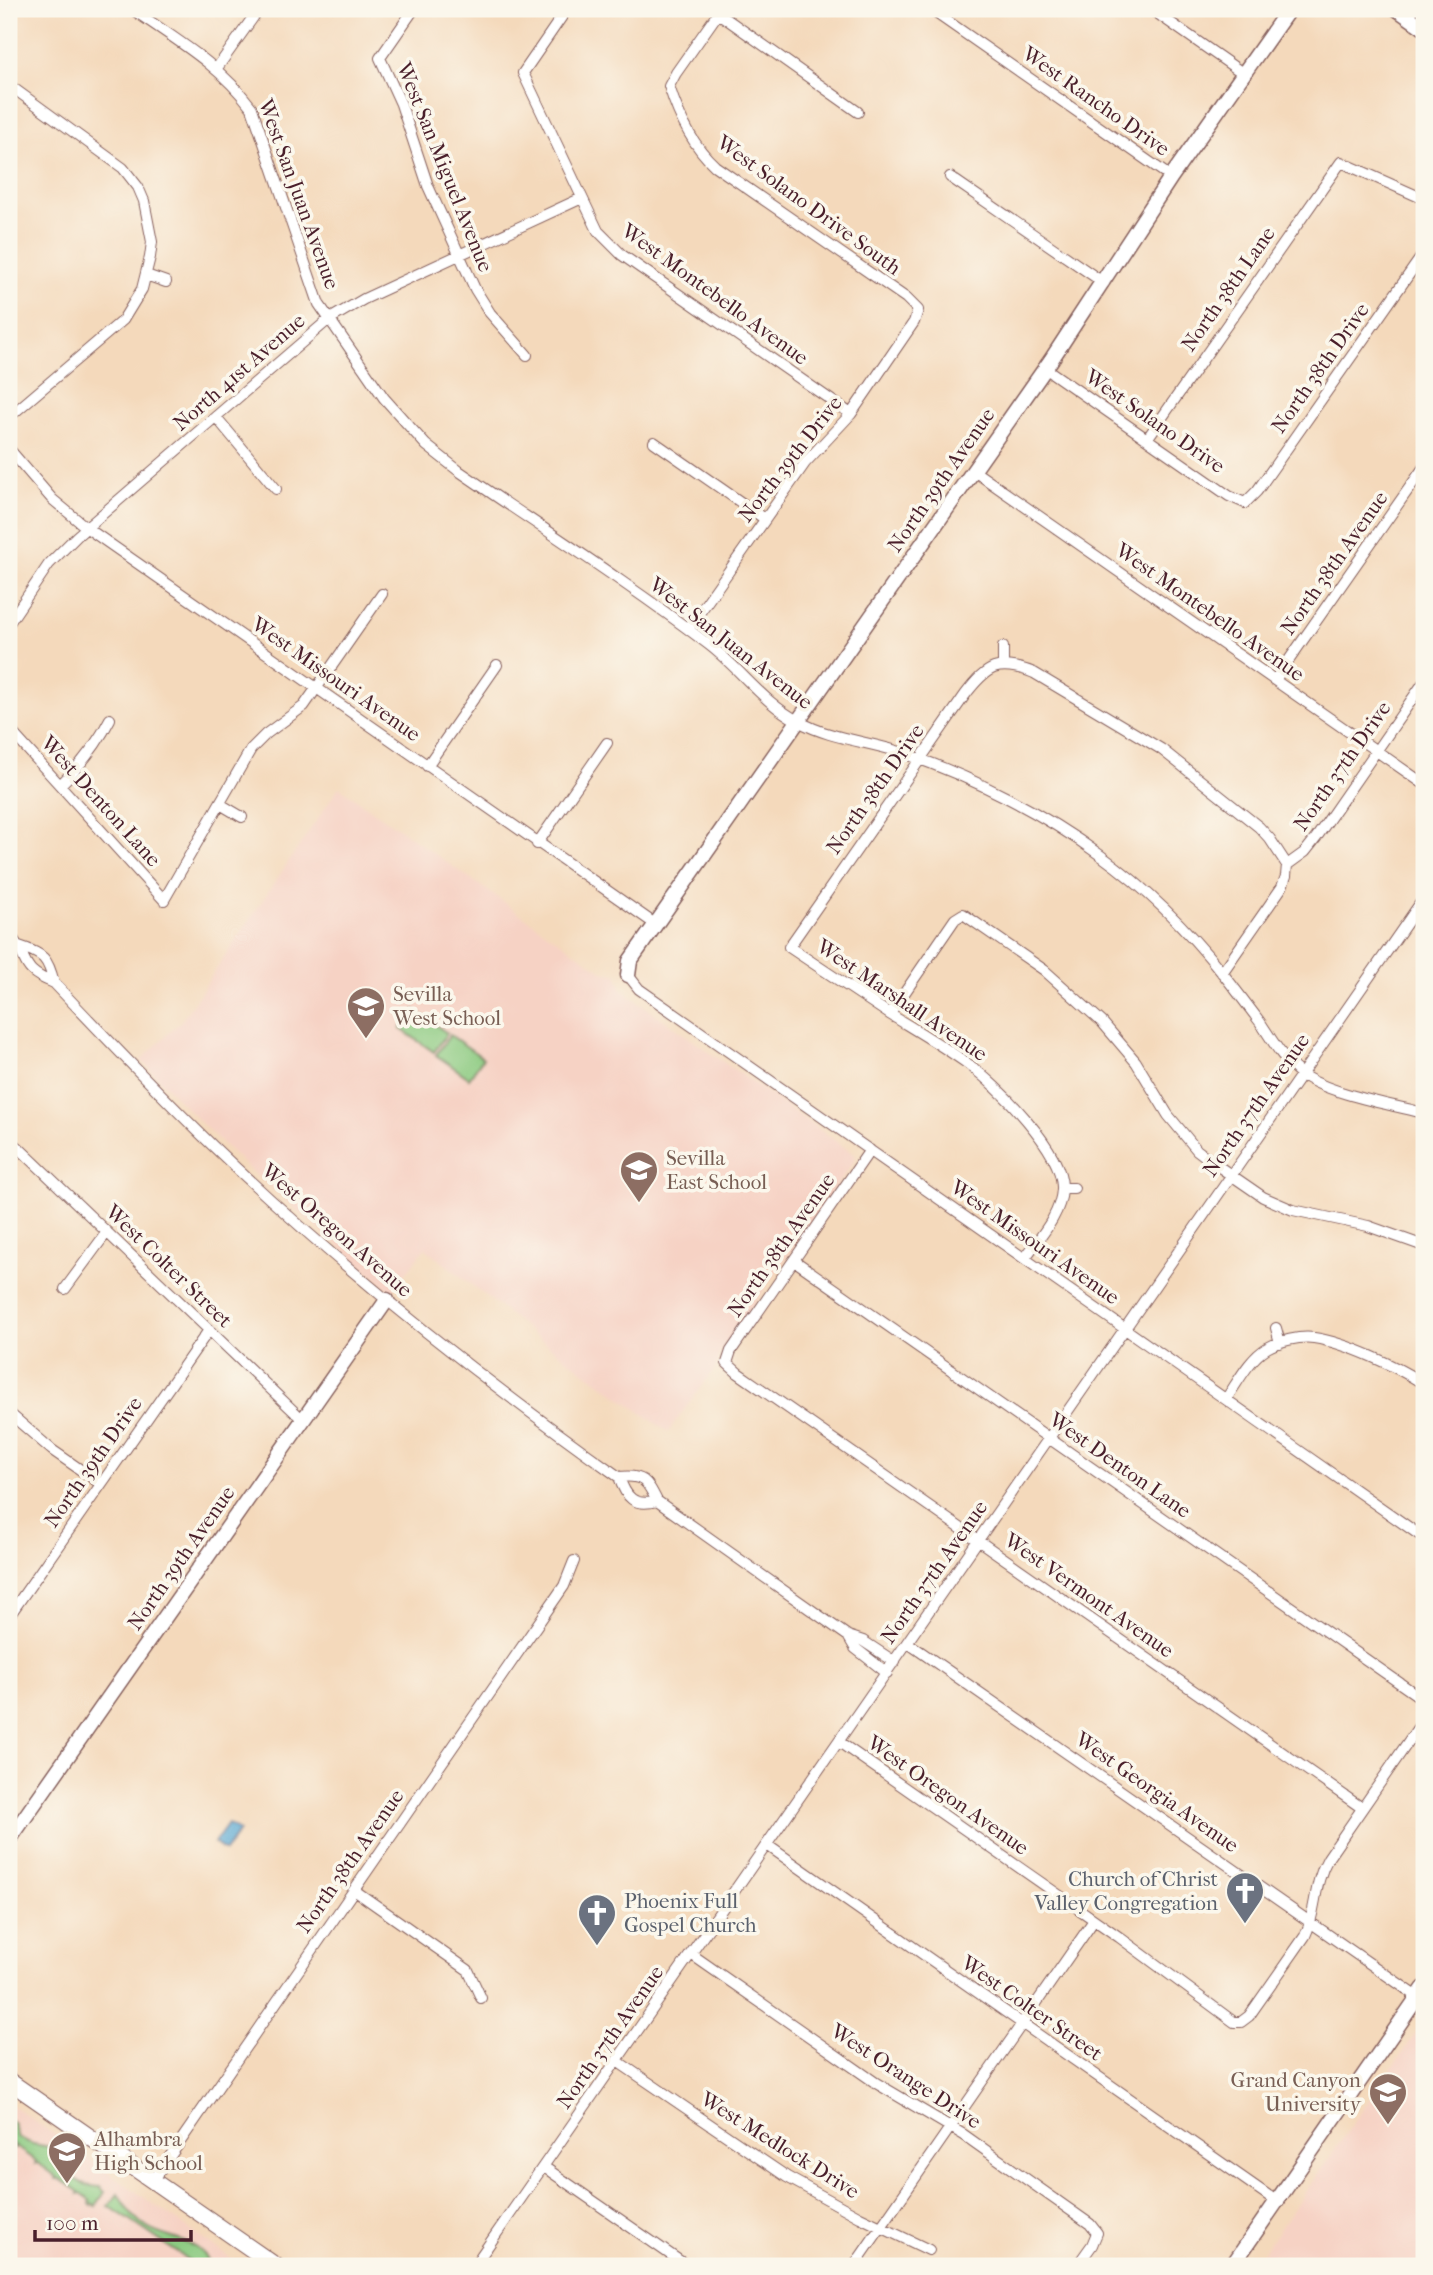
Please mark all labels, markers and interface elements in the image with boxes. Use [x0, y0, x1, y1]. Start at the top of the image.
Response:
street label: West Rancho Drive [1017, 41, 1174, 161]
street label: West San Miguel Avenue [392, 58, 498, 275]
street label: West San Juan Avenue [253, 95, 345, 292]
street label: West Solano Drive South [711, 130, 906, 280]
street label: West Montebello Avenue [616, 218, 813, 370]
street label: North 38th Lane [1176, 222, 1280, 356]
street label: North 38th Drive [1266, 298, 1374, 438]
street label: North 41st Avenue [168, 308, 310, 436]
street label: West Solano Drive [1080, 363, 1229, 478]
street label: North 39th Drive [733, 391, 847, 527]
street label: North 39th Avenue [882, 403, 1000, 557]
street label: North 38th Avenue [1276, 487, 1392, 639]
street label: West Montebello Avenue [1110, 537, 1309, 686]
street label: West San Juan Avenue [644, 571, 817, 714]
street label: West Missouri Avenue [246, 611, 425, 746]
street label: North 37th Drive [1288, 697, 1396, 835]
street label: North 38th Drive [821, 719, 929, 859]
street label: West Denton Lane [35, 730, 166, 871]
street label: West Marshall Avenue [811, 933, 992, 1066]
place label: Sevilla West School [392, 982, 501, 1030]
school or university icon: Sevilla West School [345, 985, 387, 1040]
street label: North 37th Avenue [1198, 1029, 1314, 1181]
place label: Sevilla East School [666, 1146, 767, 1194]
school or university icon: Sevilla East School [618, 1149, 660, 1204]
street label: West Oregon Avenue [256, 1158, 417, 1302]
street label: North 38th Avenue [723, 1169, 839, 1321]
street label: West Missouri Avenue [945, 1174, 1124, 1309]
street label: West Colter Street [100, 1199, 238, 1333]
street label: North 39th Drive [39, 1392, 147, 1532]
street label: West Denton Lane [1044, 1407, 1195, 1523]
street label: North 39th Avenue [122, 1481, 240, 1635]
street label: North 37th Avenue [876, 1496, 992, 1648]
street label: West Vermont Avenue [999, 1527, 1178, 1662]
street label: West Georgia Avenue [1070, 1726, 1243, 1857]
street label: West Oregon Avenue [862, 1730, 1033, 1860]
street label: North 38th Avenue [292, 1785, 408, 1937]
place label: Church of Christ Valley Congregation [1033, 1867, 1218, 1915]
church icon: Church of Christ Valley Congregation [1224, 1870, 1266, 1925]
place label: Phoenix Full Gospel Church [624, 1889, 757, 1937]
church icon: Phoenix Full Gospel Church [576, 1892, 618, 1947]
street label: West Colter Street [956, 1950, 1107, 2066]
street label: North 37th Avenue [552, 1961, 668, 2113]
street label: West Orange Drive [826, 2018, 986, 2134]
place label: Grand Canyon University [1231, 2068, 1362, 2116]
school or university icon: Grand Canyon University [1367, 2071, 1409, 2126]
street label: West Medlock Drive [696, 2086, 864, 2203]
place label: Alhambra High School [93, 2127, 203, 2175]
school or university icon: Alhambra High School [46, 2130, 88, 2185]
scale bar [35, 2198, 191, 2242]
text: 100 m [46, 2211, 99, 2235]

